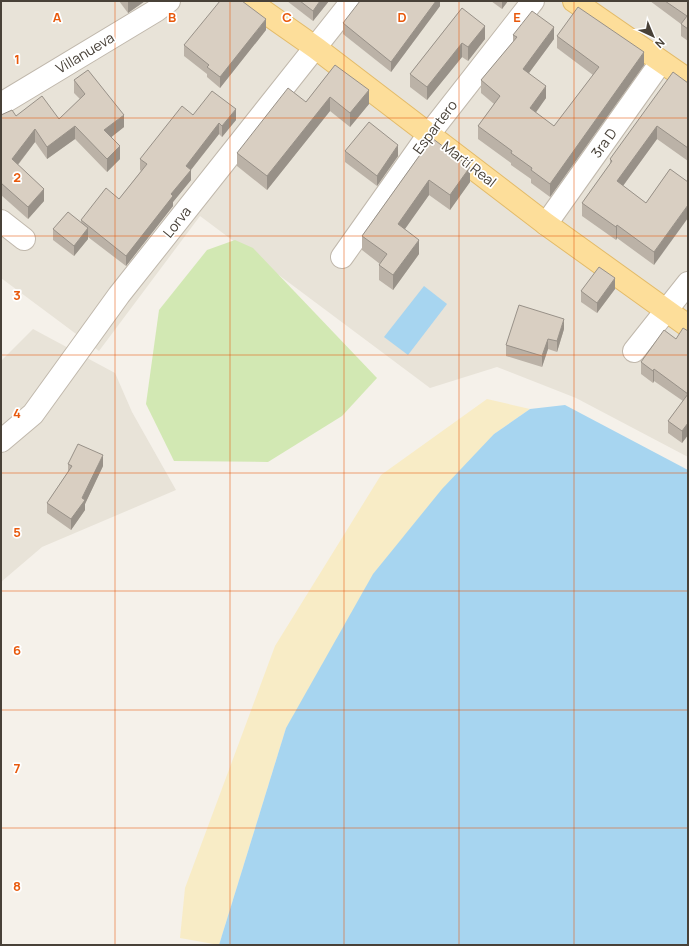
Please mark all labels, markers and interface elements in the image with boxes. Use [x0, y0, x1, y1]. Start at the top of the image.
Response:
text: A [53, 8, 62, 26]
text: B [168, 8, 176, 26]
text: C [282, 8, 292, 26]
text: D [397, 8, 407, 26]
text: E [513, 8, 521, 26]
north arrow [633, 16, 673, 56]
street label: Villanueva [52, 28, 117, 77]
text: N [652, 35, 668, 52]
text: 1 [14, 50, 20, 68]
street label: Espartero [408, 96, 461, 158]
street label: 3ra D [586, 124, 621, 161]
street label: Martí Real [438, 136, 500, 191]
text: 2 [13, 168, 21, 186]
street label: Lorva [158, 202, 195, 241]
text: 3 [13, 286, 21, 304]
text: 4 [13, 404, 21, 422]
text: 5 [13, 523, 21, 541]
text: 6 [13, 641, 21, 659]
text: 7 [14, 759, 21, 777]
text: 8 [13, 877, 21, 895]

